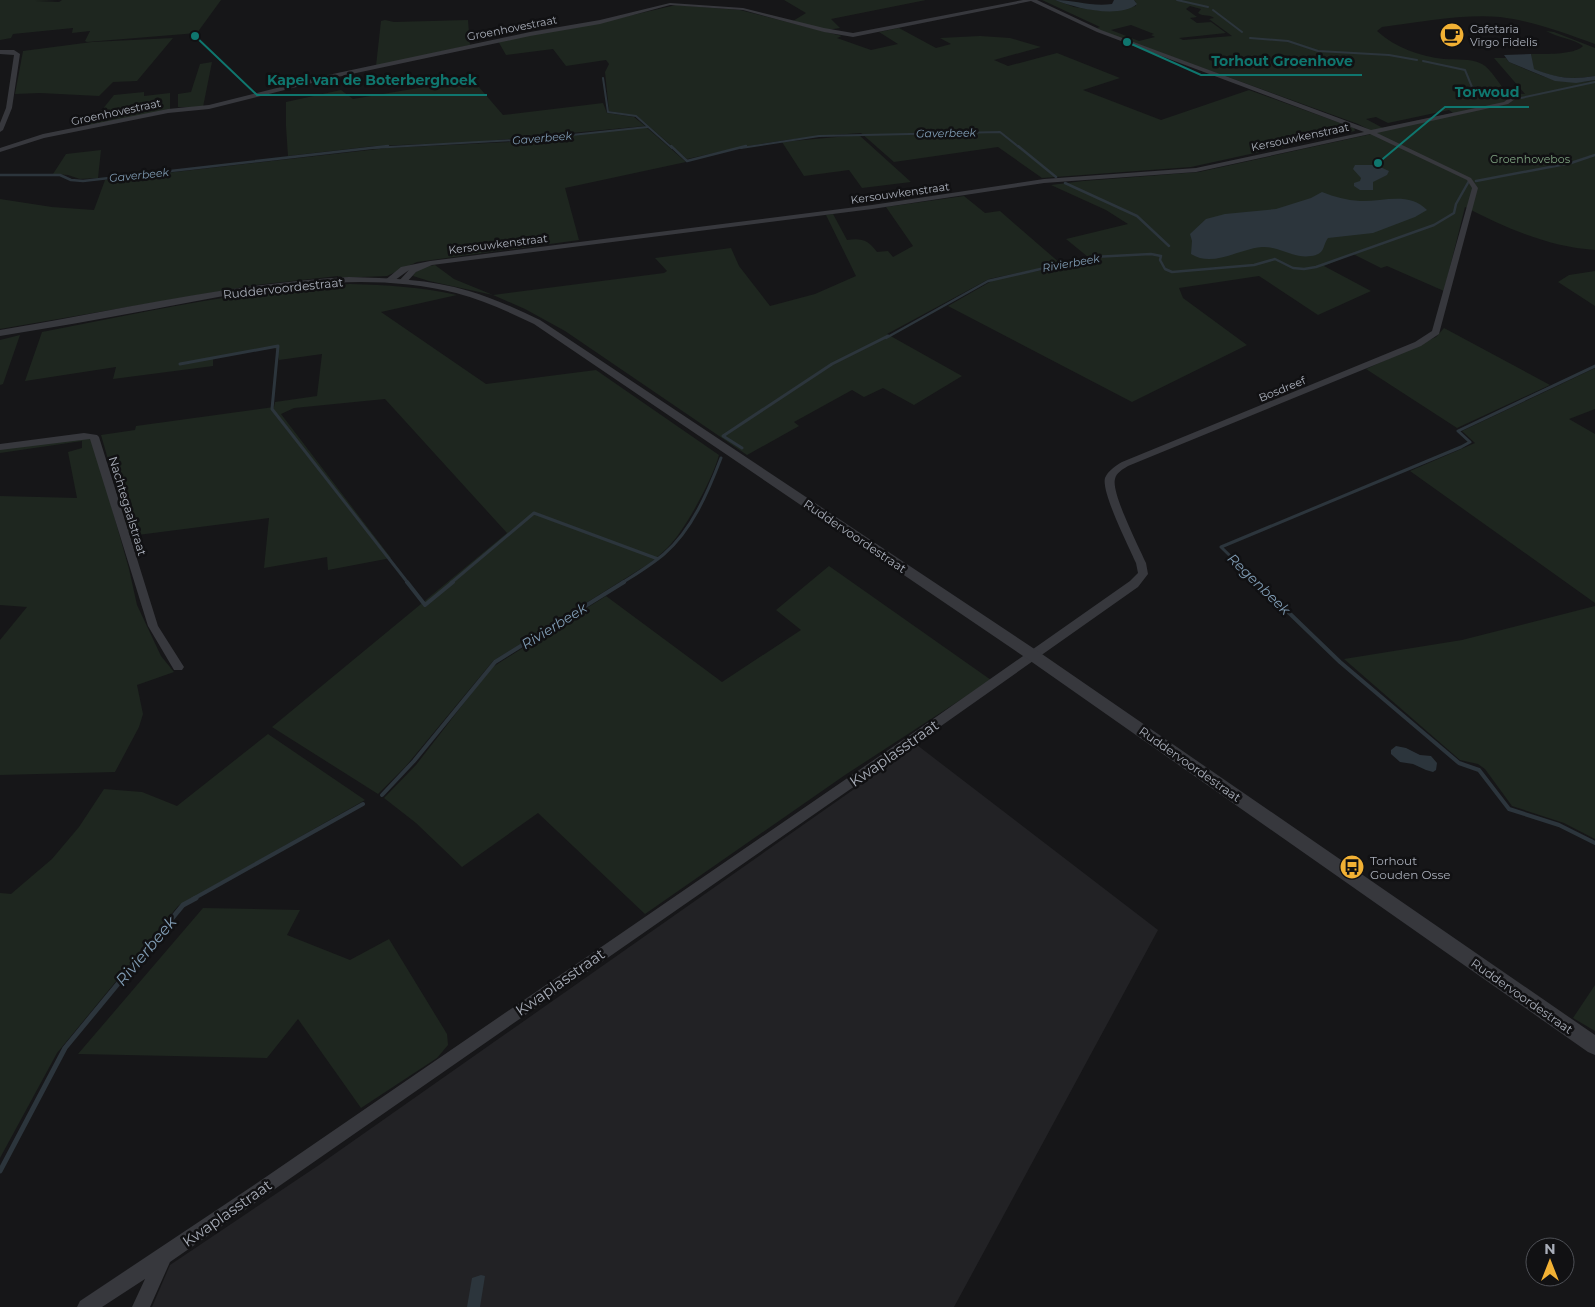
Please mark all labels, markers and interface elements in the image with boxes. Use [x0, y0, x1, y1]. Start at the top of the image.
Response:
street label: Groenhovestraat [466, 12, 559, 44]
cafe icon: Cafetaria Virgo Fidelis [1439, 22, 1465, 48]
place label: Cafetaria Virgo Fidelis [1470, 22, 1538, 49]
callout: Torhout Groenhove [1201, 46, 1362, 75]
text: Torhout Groenhove [1211, 52, 1353, 70]
callout: Kapel van de Boterberghoek [257, 66, 487, 95]
text: Kapel van de Boterberghoek [267, 71, 478, 89]
callout: Torwoud [1445, 78, 1529, 107]
text: Torwoud [1455, 83, 1519, 101]
street label: Groenhovestraat [70, 96, 163, 128]
street label: Kersouwkenstraat [1250, 120, 1351, 154]
water label: Gaverbeek [916, 125, 977, 141]
water label: Gaverbeek [511, 128, 573, 148]
park label: Groenhovebos [1490, 152, 1571, 166]
water label: Gaverbeek [108, 165, 170, 185]
street label: Kersouwkenstraat [850, 179, 951, 207]
street label: Kersouwkenstraat [448, 231, 549, 257]
water label: Rivierbeek [1041, 251, 1101, 275]
street label: Ruddervoordestraat [222, 274, 344, 302]
street label: Bosdreef [1257, 373, 1309, 405]
street label: Nachtegaalstraat [106, 454, 150, 558]
street label: Ruddervoordestraat [801, 496, 909, 576]
water label: Regenbeek [1224, 549, 1295, 619]
water label: Rivierbeek [518, 598, 591, 653]
street label: Kwaplasstraat [846, 715, 942, 791]
street label: Ruddervoordestraat [1136, 723, 1244, 805]
place label: Torhout Gouden Osse [1370, 853, 1451, 882]
bus stop icon: Torhout Gouden Osse [1339, 854, 1365, 880]
water label: Rivierbeek [112, 911, 181, 989]
street label: Kwaplasstraat [512, 944, 608, 1020]
street label: Ruddervoordestraat [1468, 955, 1576, 1037]
street label: Kwaplasstraat [179, 1175, 275, 1251]
north arrow [1525, 1237, 1575, 1287]
text: N [1544, 1240, 1556, 1258]

